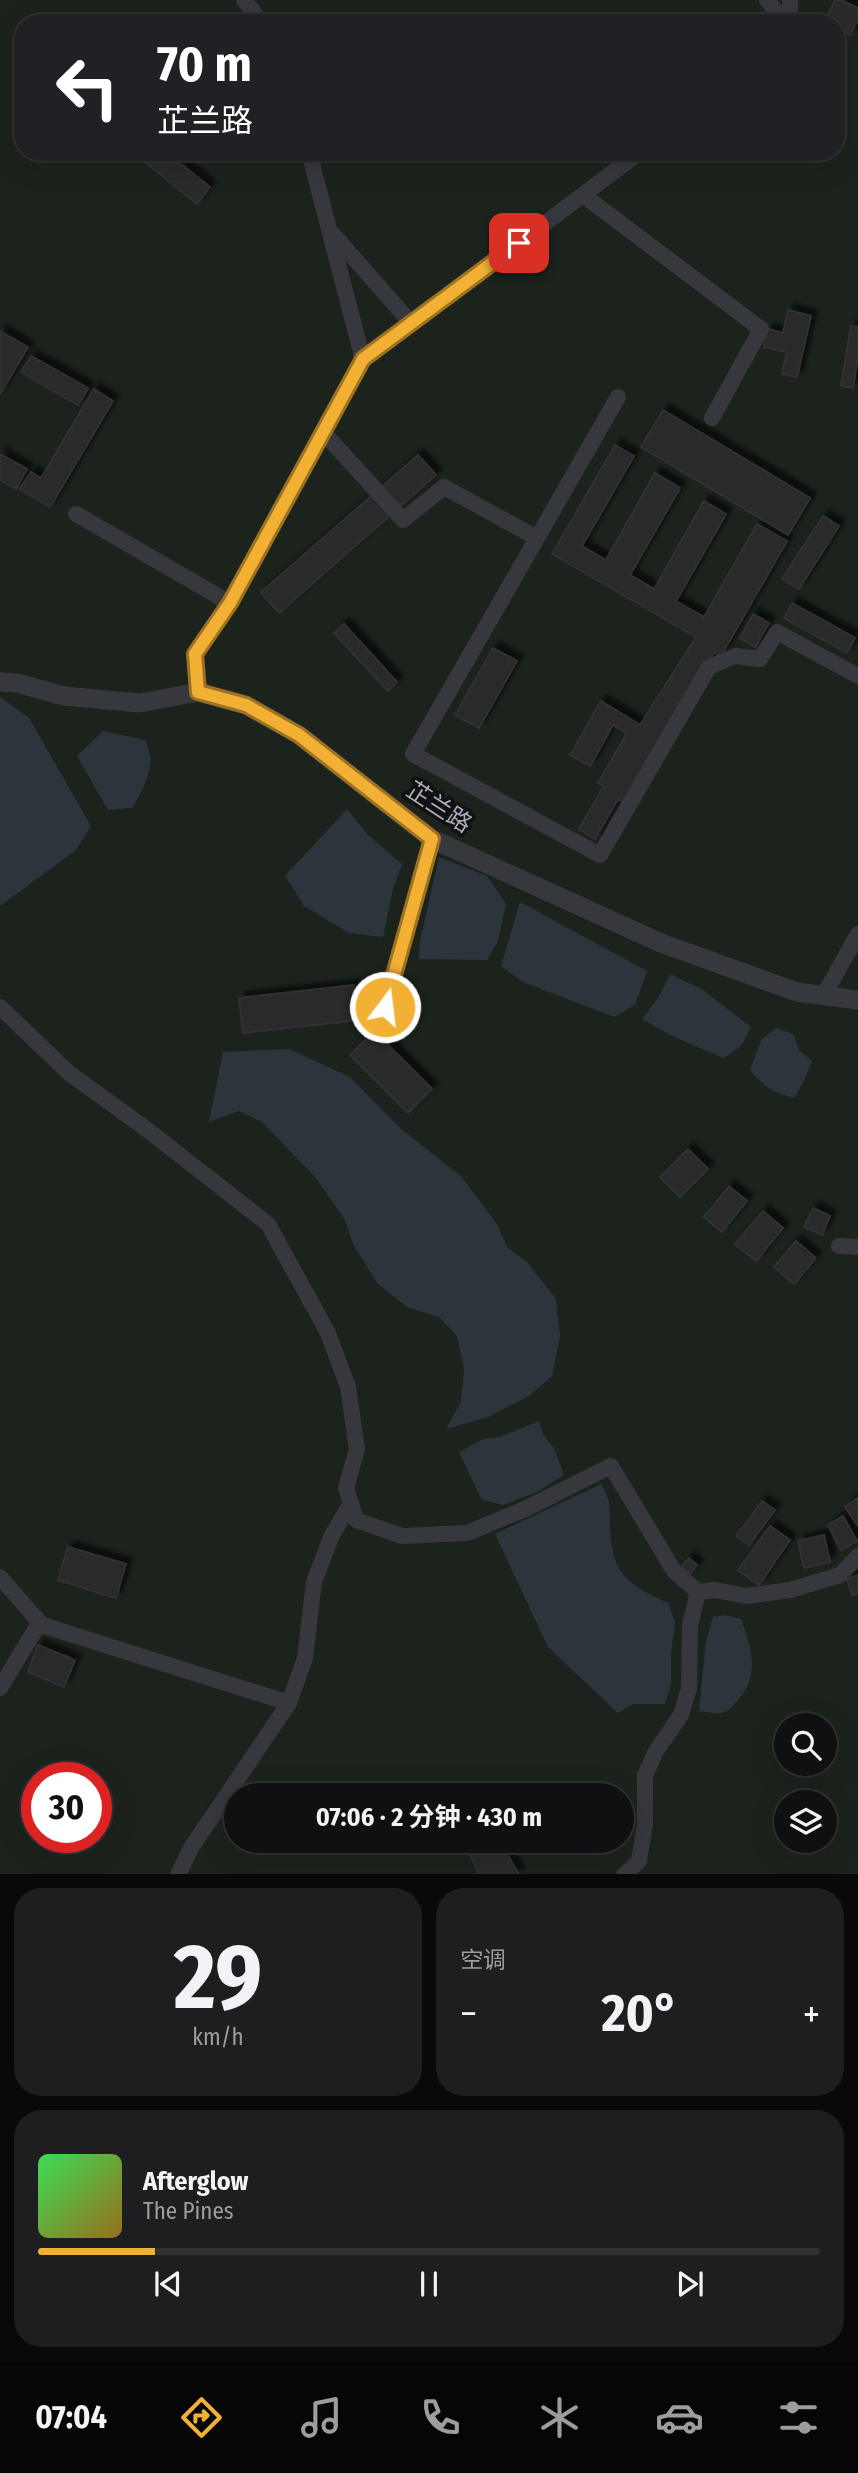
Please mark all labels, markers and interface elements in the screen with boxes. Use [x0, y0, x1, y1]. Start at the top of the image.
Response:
text: 70 m [157, 35, 252, 94]
icon: left [42, 42, 133, 133]
text: 芷兰路 [157, 102, 253, 140]
pin [489, 213, 549, 273]
icon: arrive [500, 224, 538, 262]
street label: 芷兰路 [401, 776, 477, 838]
position arrow [348, 970, 422, 1044]
map controls [774, 1713, 837, 1853]
button: search [774, 1713, 837, 1776]
speed limit sign: 30 [21, 1762, 112, 1853]
button: layers [774, 1790, 837, 1853]
text: 07:06 · 2 分钟 · 430 m [316, 1802, 542, 1833]
text: 29 [174, 1923, 262, 2032]
text: 空调 [460, 1946, 506, 1974]
text: 20° [602, 1982, 678, 2045]
text: − [460, 1991, 477, 2037]
text: + [803, 1991, 820, 2037]
text: km/h [192, 2023, 244, 2051]
text: Afterglow [143, 2166, 248, 2197]
text: The Pines [143, 2197, 234, 2225]
icon: previous [149, 2265, 187, 2303]
icon: pause [410, 2265, 448, 2303]
icon: next [671, 2265, 709, 2303]
icon: directions [177, 2393, 226, 2442]
icon: music [297, 2393, 346, 2442]
icon: phone [416, 2393, 465, 2442]
icon: climate [535, 2393, 584, 2442]
icon: car [655, 2393, 704, 2442]
icon: filters [774, 2393, 823, 2442]
text: 07:04 [35, 2398, 107, 2436]

